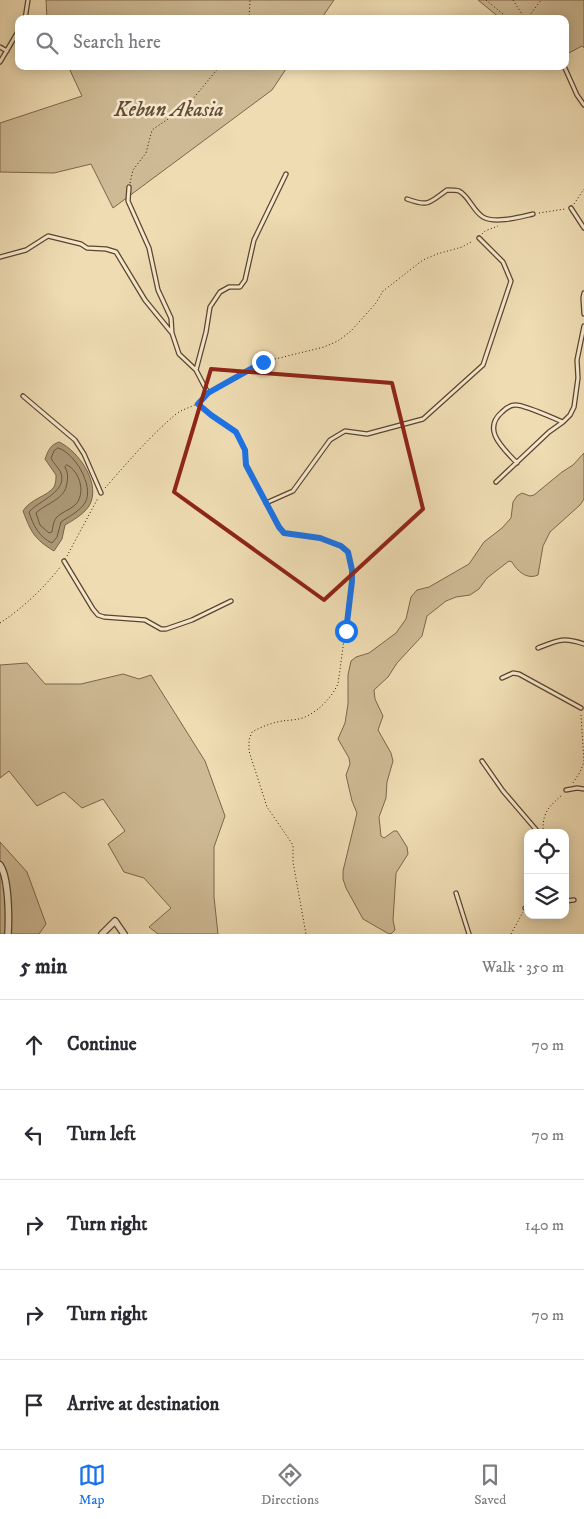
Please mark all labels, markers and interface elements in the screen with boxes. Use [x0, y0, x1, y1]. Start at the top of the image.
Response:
search box [15, 15, 569, 70]
icon: search [33, 29, 61, 57]
text: Search here [73, 31, 161, 54]
park label: Kebun Akasia [113, 97, 224, 123]
route end [252, 351, 275, 374]
route start [335, 620, 358, 643]
map controls [524, 829, 569, 919]
button: locate [524, 829, 569, 874]
button: layers [524, 874, 569, 919]
text: 5 min [20, 954, 67, 980]
text: Walk · 350 m [482, 957, 564, 977]
icon: ahead [20, 1031, 48, 1059]
text: Continue [67, 1033, 137, 1056]
text: 70 m [532, 1035, 564, 1055]
icon: left [20, 1121, 48, 1149]
text: Turn left [67, 1123, 136, 1146]
text: 70 m [532, 1125, 564, 1145]
icon: right [20, 1211, 48, 1239]
text: Turn right [67, 1213, 147, 1236]
text: 140 m [525, 1215, 564, 1235]
icon: right [20, 1301, 48, 1329]
text: Turn right [67, 1303, 147, 1326]
text: 70 m [532, 1305, 564, 1325]
icon: arrive [20, 1391, 48, 1419]
text: Arrive at destination [67, 1393, 219, 1416]
tab: Map [78, 1461, 106, 1509]
tab: Directions [261, 1461, 319, 1509]
tab: Saved [474, 1461, 506, 1509]

